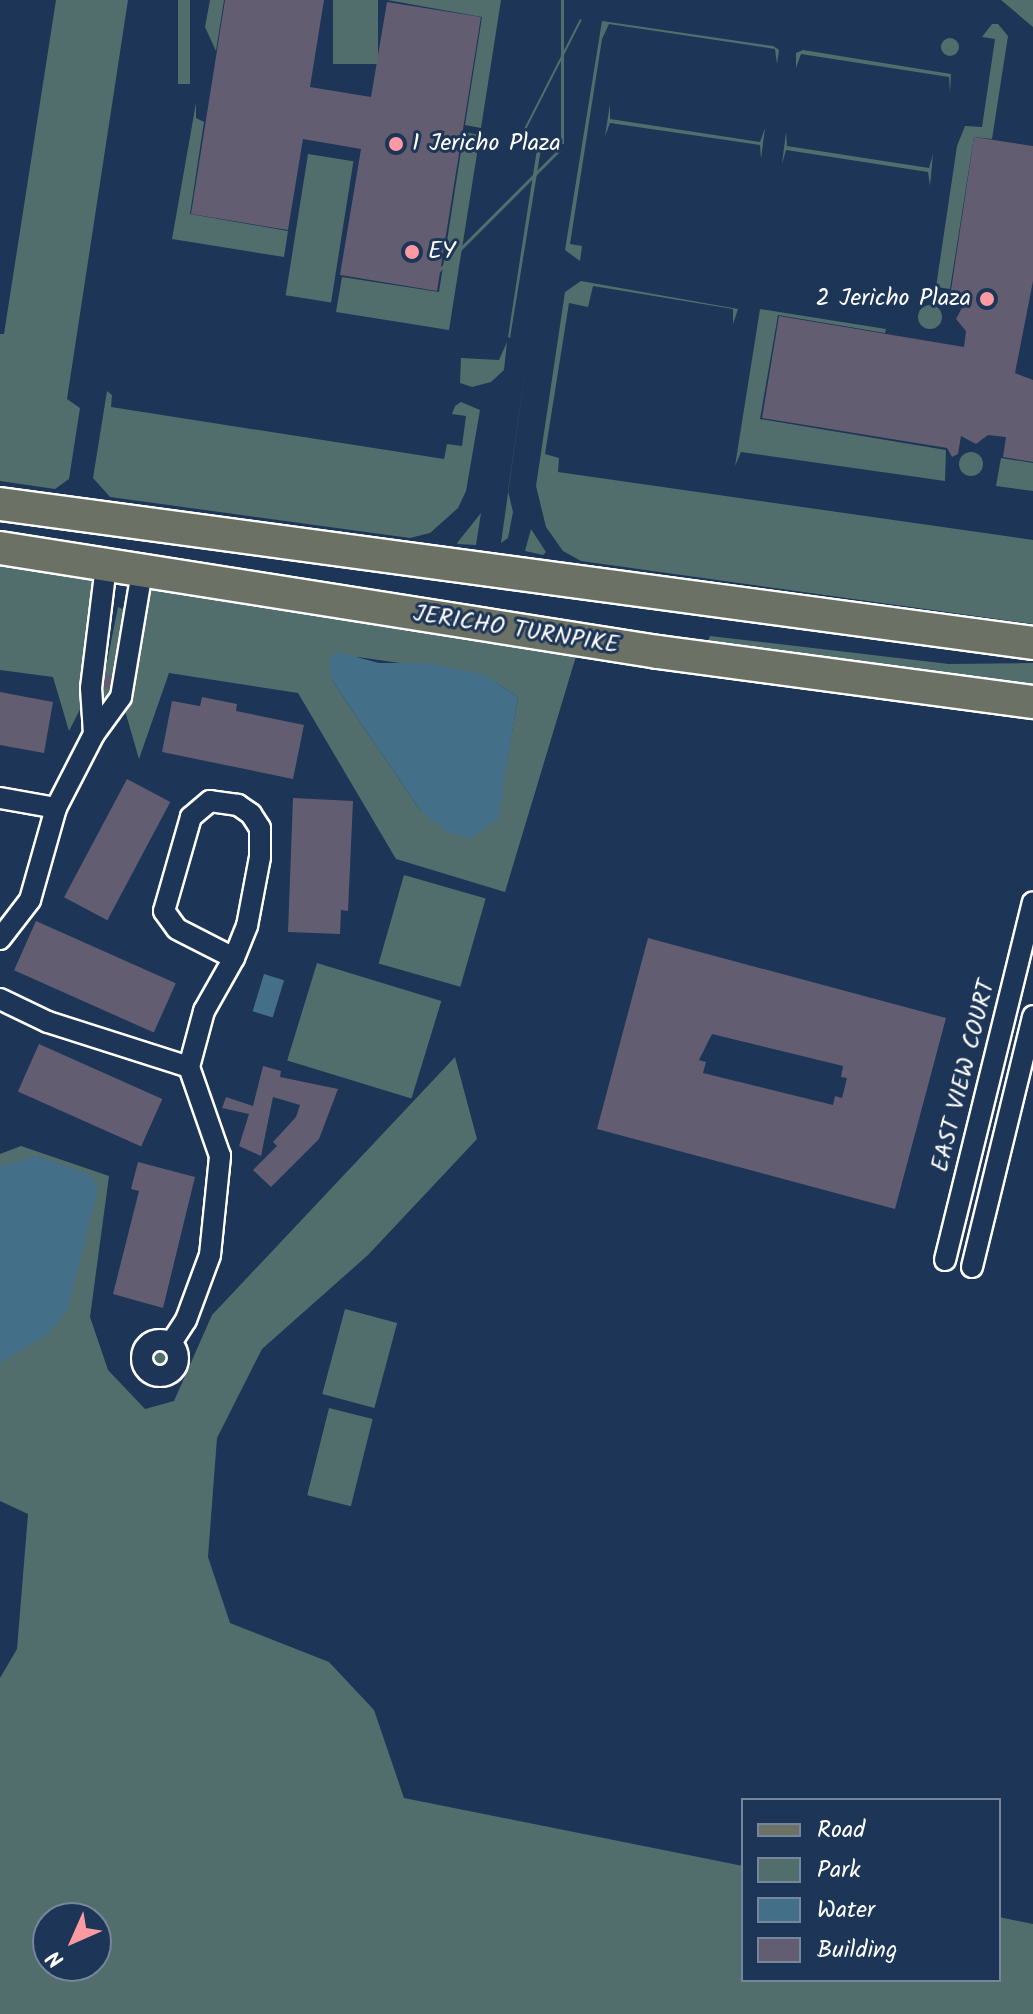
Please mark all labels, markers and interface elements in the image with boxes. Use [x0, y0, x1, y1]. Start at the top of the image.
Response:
place label: 1 Jericho Plaza [412, 130, 561, 158]
marker: 1 Jericho Plaza [387, 135, 405, 153]
place label: EY [428, 238, 456, 266]
marker: EY [403, 243, 421, 261]
place label: 2 Jericho Plaza [816, 285, 971, 313]
marker: 2 Jericho Plaza [978, 290, 996, 308]
street label: JERICHO TURNPIKE [411, 600, 621, 660]
street label: EAST VIEW COURT [926, 977, 1002, 1175]
legend [741, 1798, 1001, 1982]
text: Road [817, 1811, 865, 1850]
text: Park [817, 1851, 861, 1890]
text: Water [817, 1891, 875, 1930]
north arrow [32, 1902, 112, 1982]
text: Building [817, 1931, 897, 1970]
text: N [39, 1941, 73, 1975]

